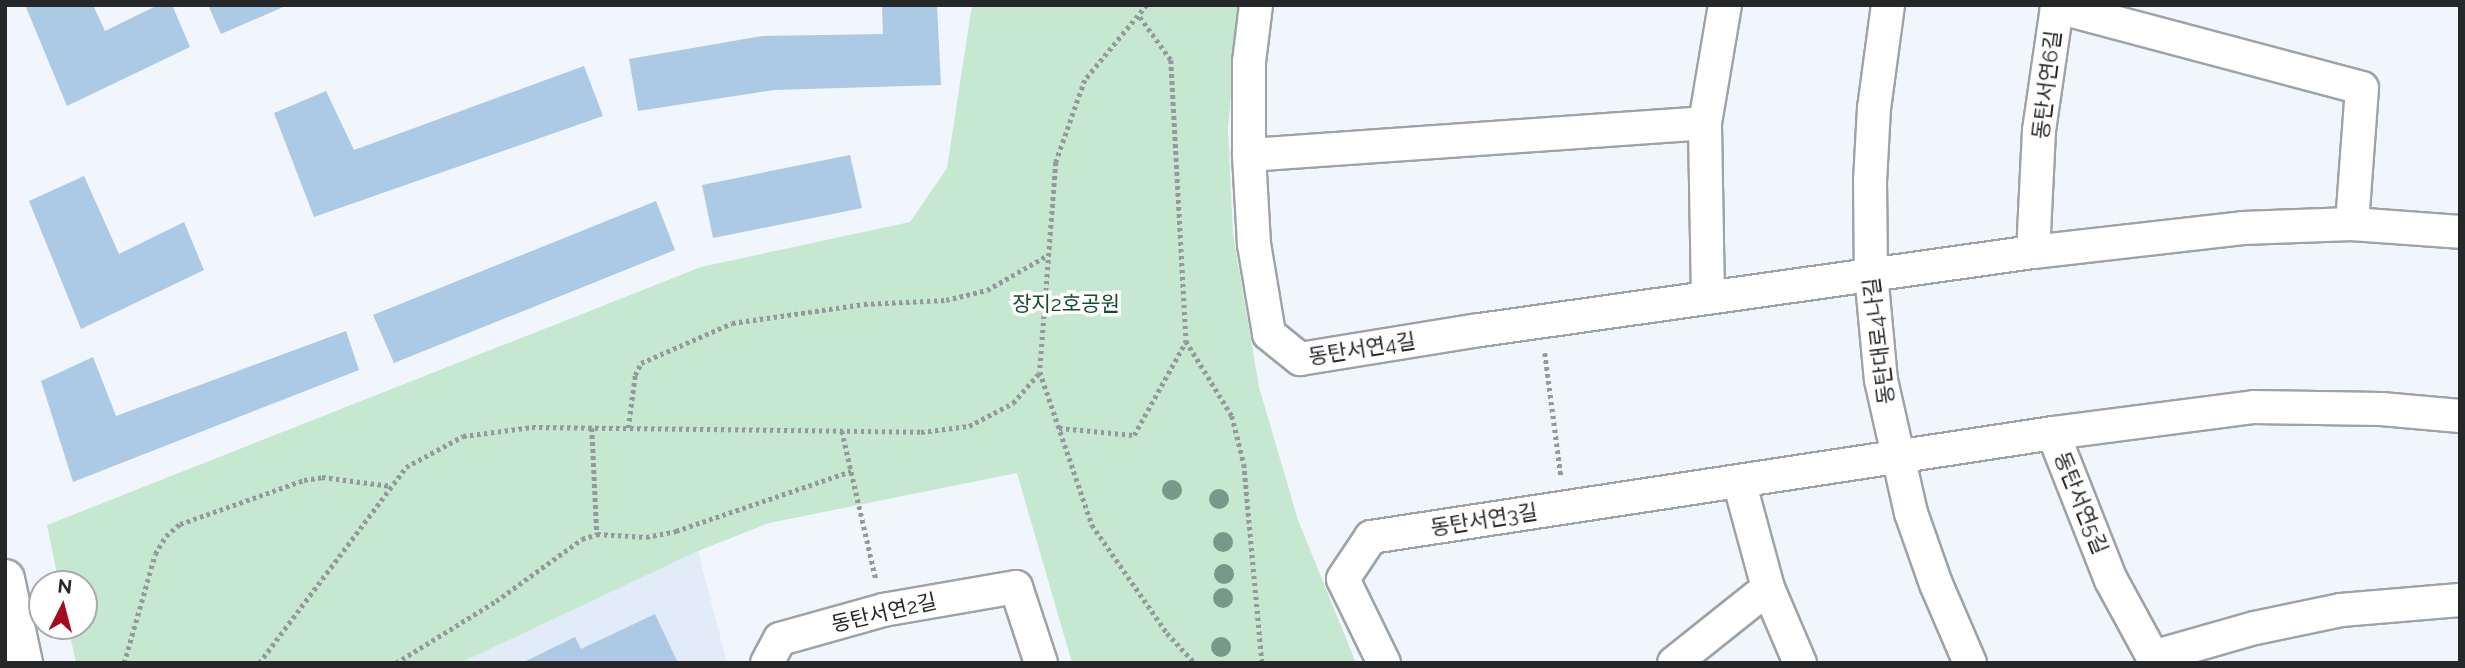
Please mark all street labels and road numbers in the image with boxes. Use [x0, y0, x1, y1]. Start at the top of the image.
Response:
street label: 동탄서연6길 [2028, 29, 2066, 141]
street label: 동탄대로4나길 [1859, 276, 1899, 406]
street label: 동탄서연4길 [1307, 328, 1417, 370]
street label: 동탄서연5길 [2049, 448, 2113, 558]
street label: 동탄서연3길 [1429, 499, 1539, 541]
street label: 동탄서연2길 [829, 589, 939, 637]

